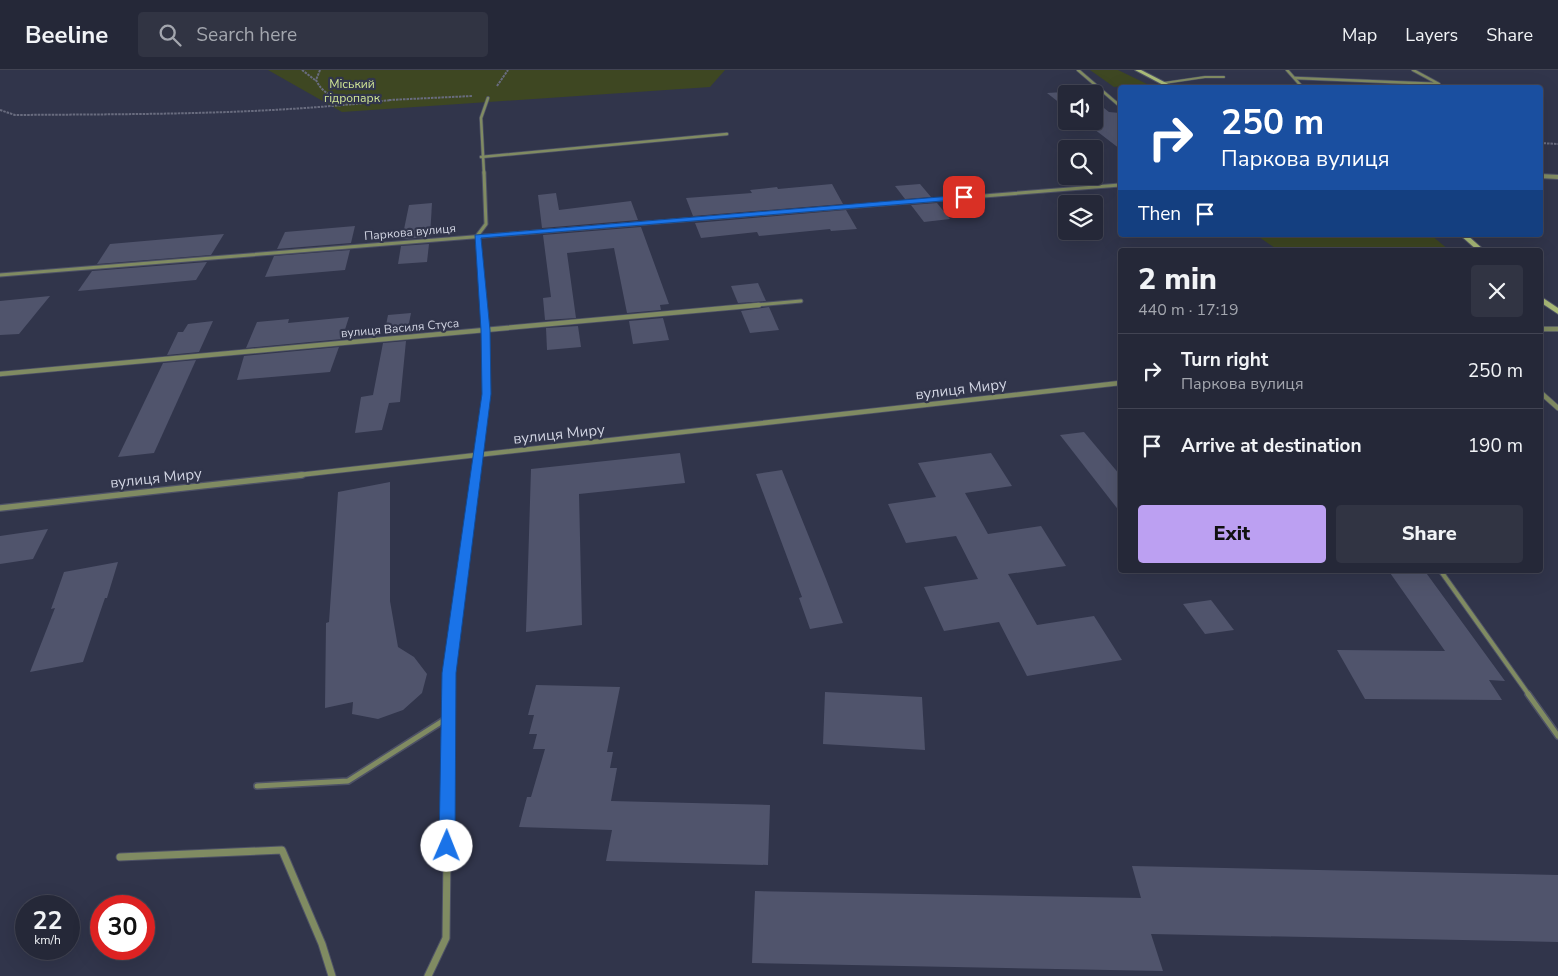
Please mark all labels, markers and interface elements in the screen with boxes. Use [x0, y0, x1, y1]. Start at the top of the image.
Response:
search box [138, 12, 488, 57]
text: Beeline [25, 19, 108, 51]
icon: search [156, 21, 184, 49]
text: Search here [196, 22, 297, 48]
text: Map [1342, 23, 1377, 47]
text: Layers [1405, 23, 1458, 47]
text: Share [1486, 23, 1533, 47]
park label: Міський гідропарк [324, 76, 381, 106]
map controls [1058, 85, 1103, 240]
button: sound [1058, 85, 1103, 130]
text: 250 m [1221, 99, 1324, 146]
icon: right [1138, 105, 1203, 170]
button: search [1058, 140, 1103, 185]
text: Паркова вулиця [1221, 144, 1390, 174]
pin [943, 176, 985, 218]
icon: arrive [950, 183, 978, 211]
button: layers [1058, 195, 1103, 240]
icon: arrive [1191, 200, 1219, 228]
text: Then [1138, 201, 1181, 227]
street label: Паркова вулиця [364, 220, 456, 244]
text: 2 min [1138, 259, 1217, 300]
button: close [1471, 265, 1523, 317]
text: 440 m · 17:19 [1138, 299, 1239, 321]
street label: вулиця Василя Стуса [340, 315, 460, 341]
text: Turn right [1181, 347, 1268, 373]
icon: right [1138, 357, 1166, 385]
text: 250 m [1468, 358, 1523, 384]
street label: вулиця Миру [914, 373, 1008, 405]
text: Паркова вулиця [1181, 373, 1304, 395]
street label: вулиця Миру [512, 419, 606, 449]
icon: arrive [1138, 432, 1166, 460]
text: Arrive at destination [1181, 433, 1362, 459]
text: 190 m [1468, 433, 1523, 459]
street label: вулиця Миру [109, 463, 203, 493]
button: Exit [1138, 505, 1326, 563]
button: Share [1336, 505, 1523, 563]
position arrow [420, 819, 472, 871]
speed limit sign: 30 [90, 895, 155, 960]
text: 22 [32, 904, 63, 938]
text: km/h [34, 932, 61, 948]

